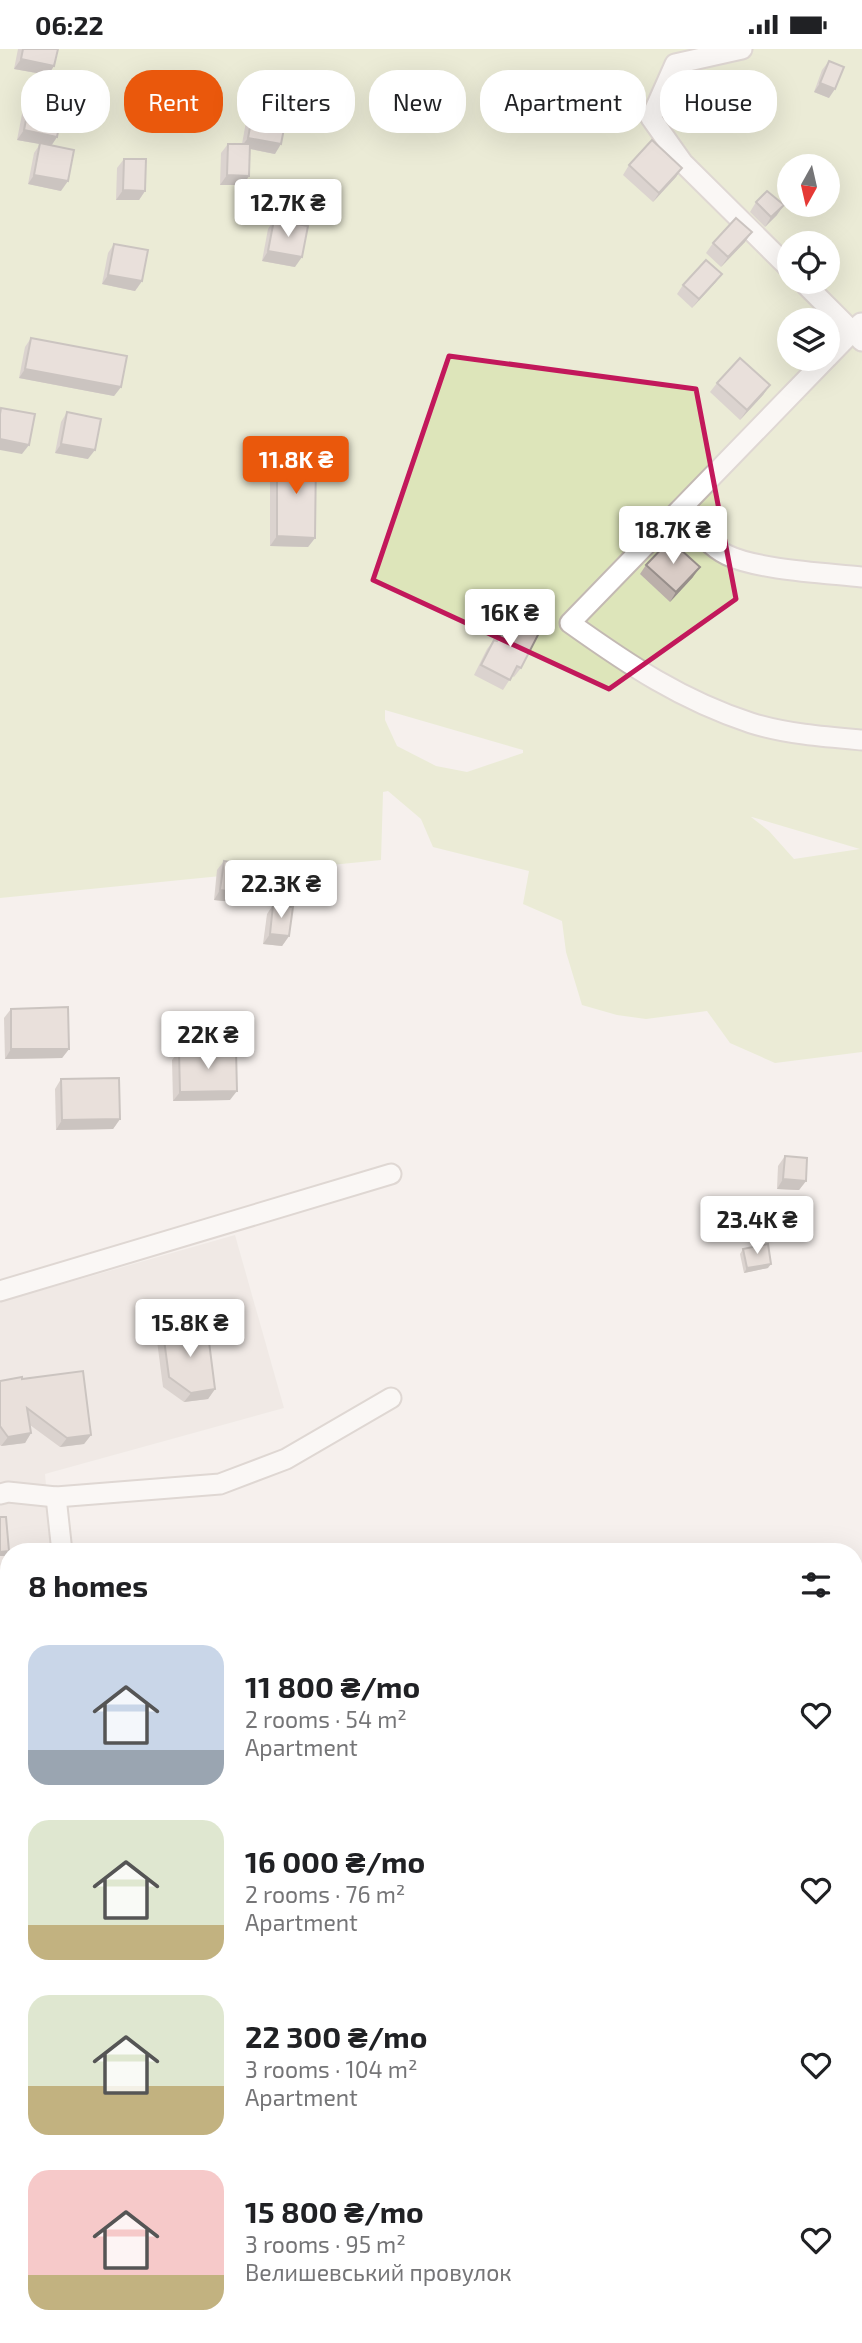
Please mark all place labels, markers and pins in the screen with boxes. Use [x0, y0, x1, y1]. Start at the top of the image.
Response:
pin: 12.7K ₴ [223, 179, 353, 239]
pin: 11.8K ₴ [231, 437, 361, 496]
pin: 18.7K ₴ [608, 507, 738, 566]
pin: 16K ₴ [461, 589, 559, 649]
pin: 22.3K ₴ [216, 861, 346, 920]
pin: 22K ₴ [159, 1011, 257, 1071]
pin: 23.4K ₴ [692, 1197, 822, 1256]
pin: 15.8K ₴ [125, 1299, 255, 1359]

